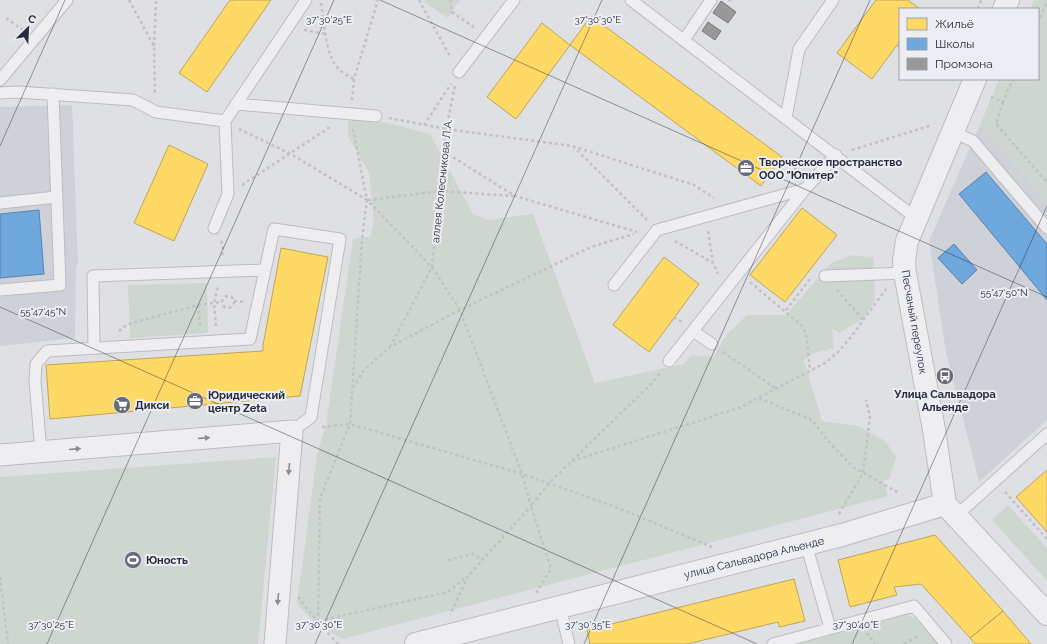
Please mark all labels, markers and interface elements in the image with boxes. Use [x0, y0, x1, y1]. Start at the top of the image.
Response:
north arrow [8, 8, 48, 48]
legend [899, 8, 1039, 80]
text: С [26, 12, 38, 27]
text: 37°30'25"E [306, 14, 352, 25]
text: 37°30'30"E [575, 14, 621, 25]
text: Жильё [935, 17, 974, 31]
text: Школы [935, 37, 974, 51]
text: Промзона [935, 57, 993, 71]
street label: аллея Колесникова Л.А. [429, 118, 455, 244]
place label: Творческое пространство ООО "Юпитер" [759, 156, 902, 182]
office icon: Творческое пространство ООО "Юпитер" [736, 158, 756, 178]
street label: Песчаный переулок [898, 269, 930, 375]
text: 55°47'50"N [980, 287, 1028, 298]
text: 55°47'45"N [20, 306, 66, 317]
bus stop icon: Улица Сальвадора Альенде [935, 366, 955, 386]
place label: Улица Сальвадора Альенде [893, 388, 996, 414]
place label: Юридический центр Zeta [208, 389, 285, 415]
office icon: Юридический центр Zeta [185, 391, 205, 411]
supermarket icon: Дикси [112, 395, 132, 415]
place label: Дикси [135, 399, 170, 412]
one-way arrow [198, 435, 210, 441]
one-way arrow [69, 446, 81, 452]
one-way arrow [285, 463, 292, 475]
street label: улица Сальвадора Альенде [683, 534, 826, 582]
sports icon: Юность [123, 550, 143, 570]
place label: Юность [146, 554, 188, 567]
one-way arrow [275, 593, 282, 605]
text: 37°30'25"E [28, 619, 74, 630]
text: 37°30'30"E [296, 619, 342, 630]
text: 37°30'35"E [565, 619, 611, 630]
text: 37°30'40"E [833, 619, 879, 630]

